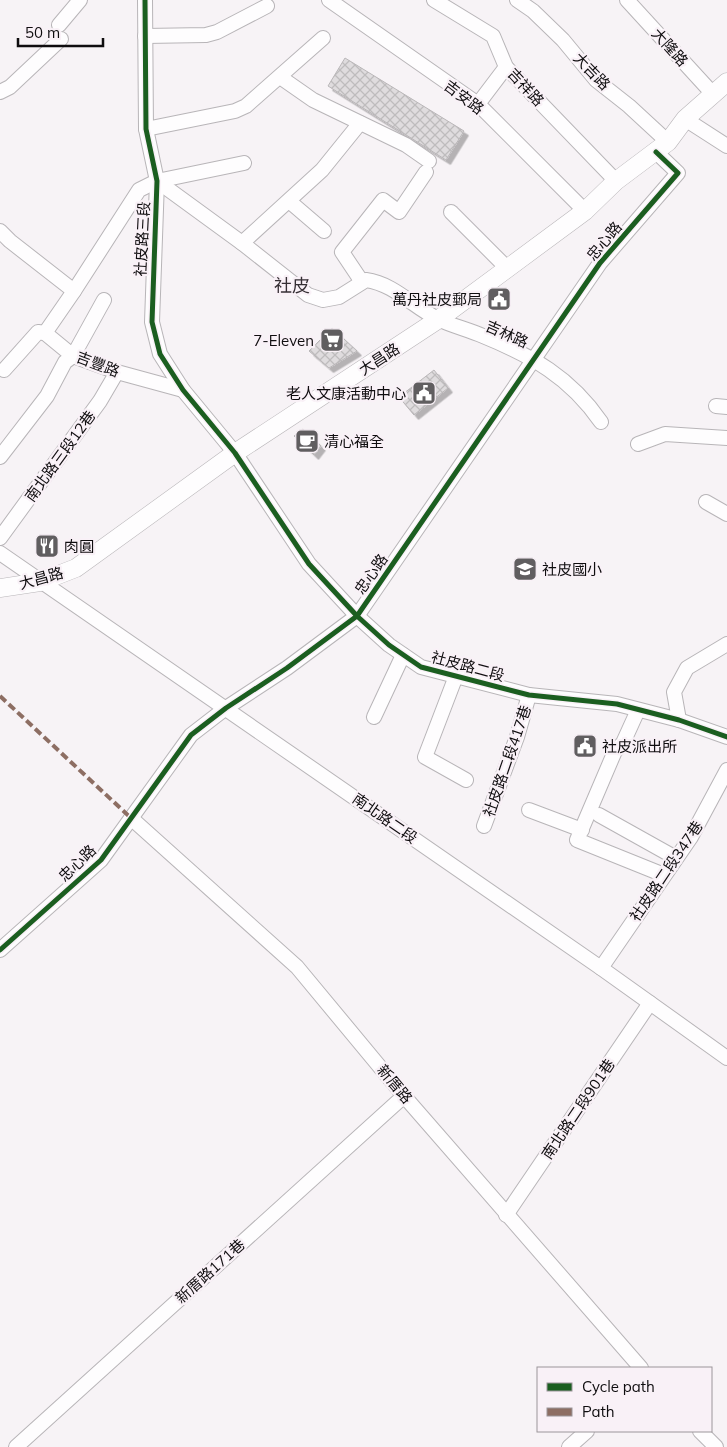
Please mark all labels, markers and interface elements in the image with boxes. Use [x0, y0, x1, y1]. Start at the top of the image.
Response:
scale bar [18, 15, 102, 47]
text: 50 m [25, 23, 60, 42]
street label: 大隆路 [648, 24, 692, 70]
street label: 大吉路 [570, 48, 614, 94]
street label: 吉祥路 [504, 64, 548, 110]
street label: 吉安路 [440, 76, 488, 118]
street label: 社皮路三段 [131, 201, 153, 277]
street label: 忠心路 [582, 218, 626, 264]
district label: 社皮 [274, 274, 310, 297]
public building icon: 萬丹社皮郵局 [486, 286, 512, 312]
place label: 萬丹社皮郵局 [392, 290, 482, 309]
street label: 吉林路 [483, 316, 531, 352]
supermarket icon: 7-Eleven [319, 327, 345, 353]
place label: 7-Eleven [253, 331, 314, 350]
street label: 大昌路 [355, 339, 403, 379]
street label: 吉豐路 [74, 347, 122, 381]
public building icon: 老人文康活動中心 [411, 380, 437, 406]
place label: 老人文康活動中心 [286, 384, 406, 403]
street label: 南北路三段12巷 [21, 407, 99, 505]
cafe icon: 清心福全 [294, 428, 320, 454]
place label: 清心福全 [324, 432, 384, 451]
restaurant icon: 肉圓 [34, 533, 60, 559]
place label: 肉圓 [64, 537, 94, 556]
street label: 忠心路 [350, 550, 392, 598]
school or university icon: 社皮國小 [512, 556, 538, 582]
place label: 社皮國小 [542, 560, 602, 579]
street label: 大昌路 [17, 563, 65, 593]
street label: 社皮路二段 [429, 647, 507, 685]
street label: 社皮路二段417巷 [479, 703, 535, 819]
public building icon: 社皮派出所 [572, 733, 598, 759]
place label: 社皮派出所 [602, 737, 677, 756]
street label: 南北路二段 [349, 789, 421, 847]
street label: 社皮路二段347巷 [625, 817, 707, 925]
street label: 忠心路 [54, 841, 100, 885]
street label: 南北路二段901巷 [537, 1055, 619, 1163]
street label: 新厝路 [373, 1061, 417, 1107]
street label: 新厝路171巷 [171, 1235, 249, 1307]
legend [537, 1367, 712, 1432]
text: Cycle path [582, 1377, 655, 1396]
text: Path [582, 1402, 614, 1421]

